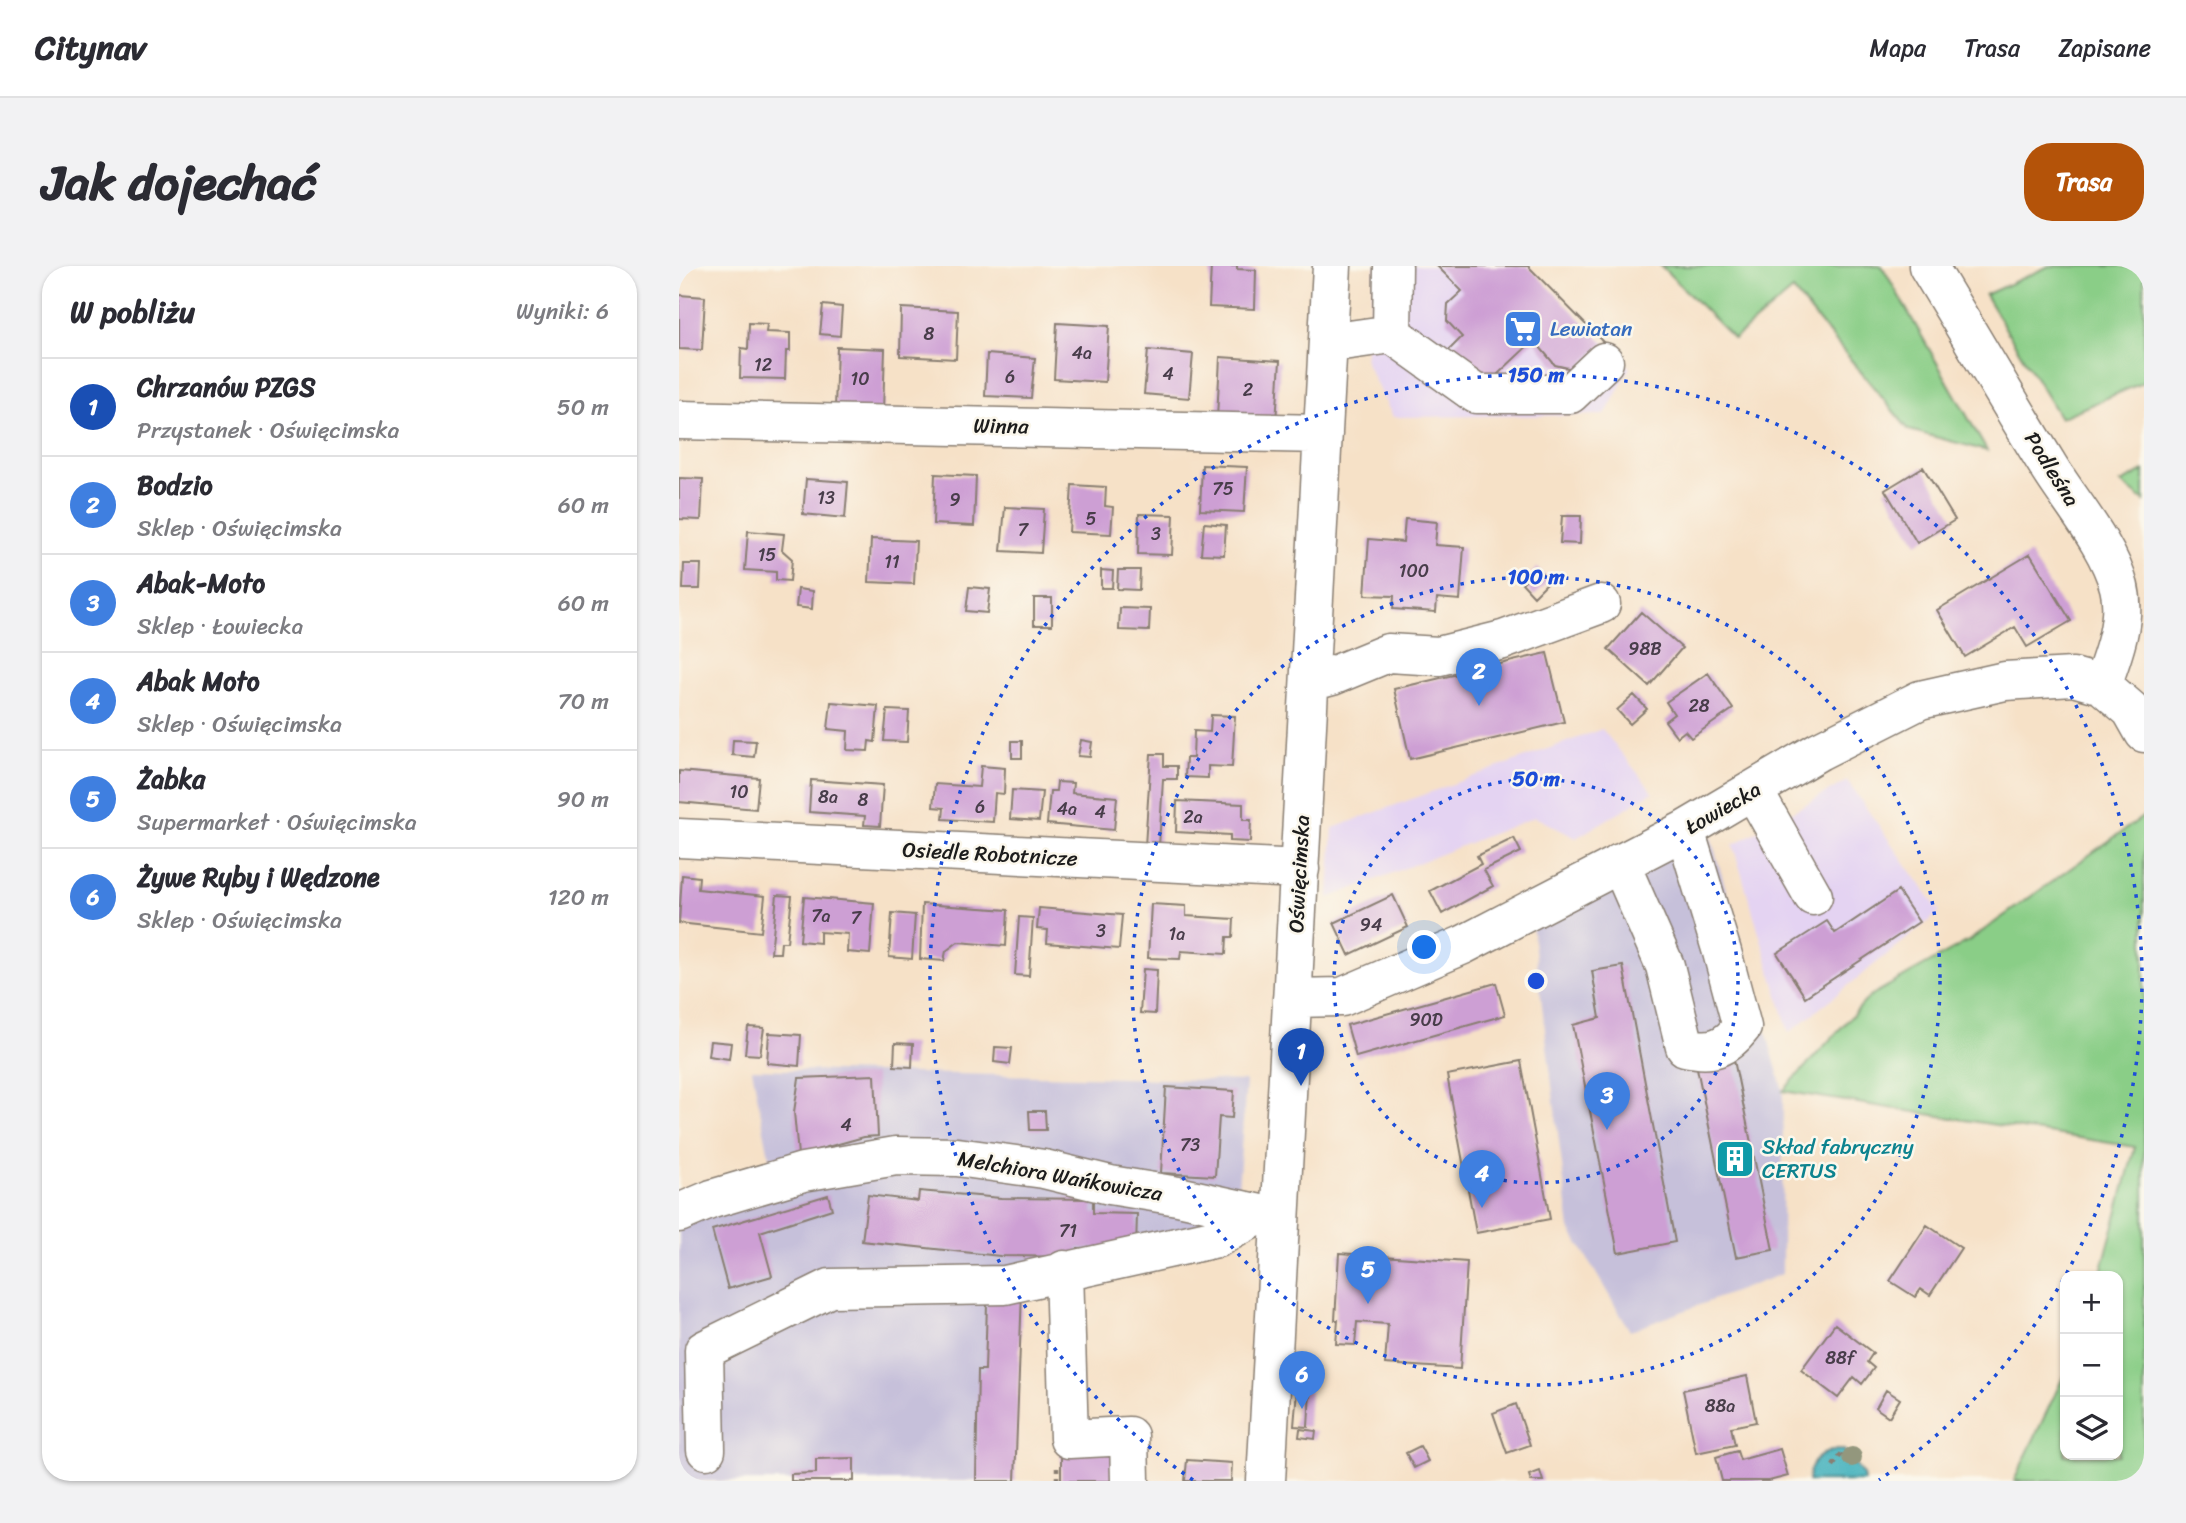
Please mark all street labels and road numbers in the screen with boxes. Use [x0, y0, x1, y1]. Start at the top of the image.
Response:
street label: Winna [973, 407, 1029, 445]
street label: Podleśna [2014, 424, 2090, 515]
street label: Łowiecka [1678, 771, 1769, 845]
street label: Oświęcimska [1277, 814, 1321, 934]
street label: Osiedle Robotnicze [901, 830, 1079, 878]
street label: Melchiora Wańkowicza [955, 1139, 1166, 1213]

